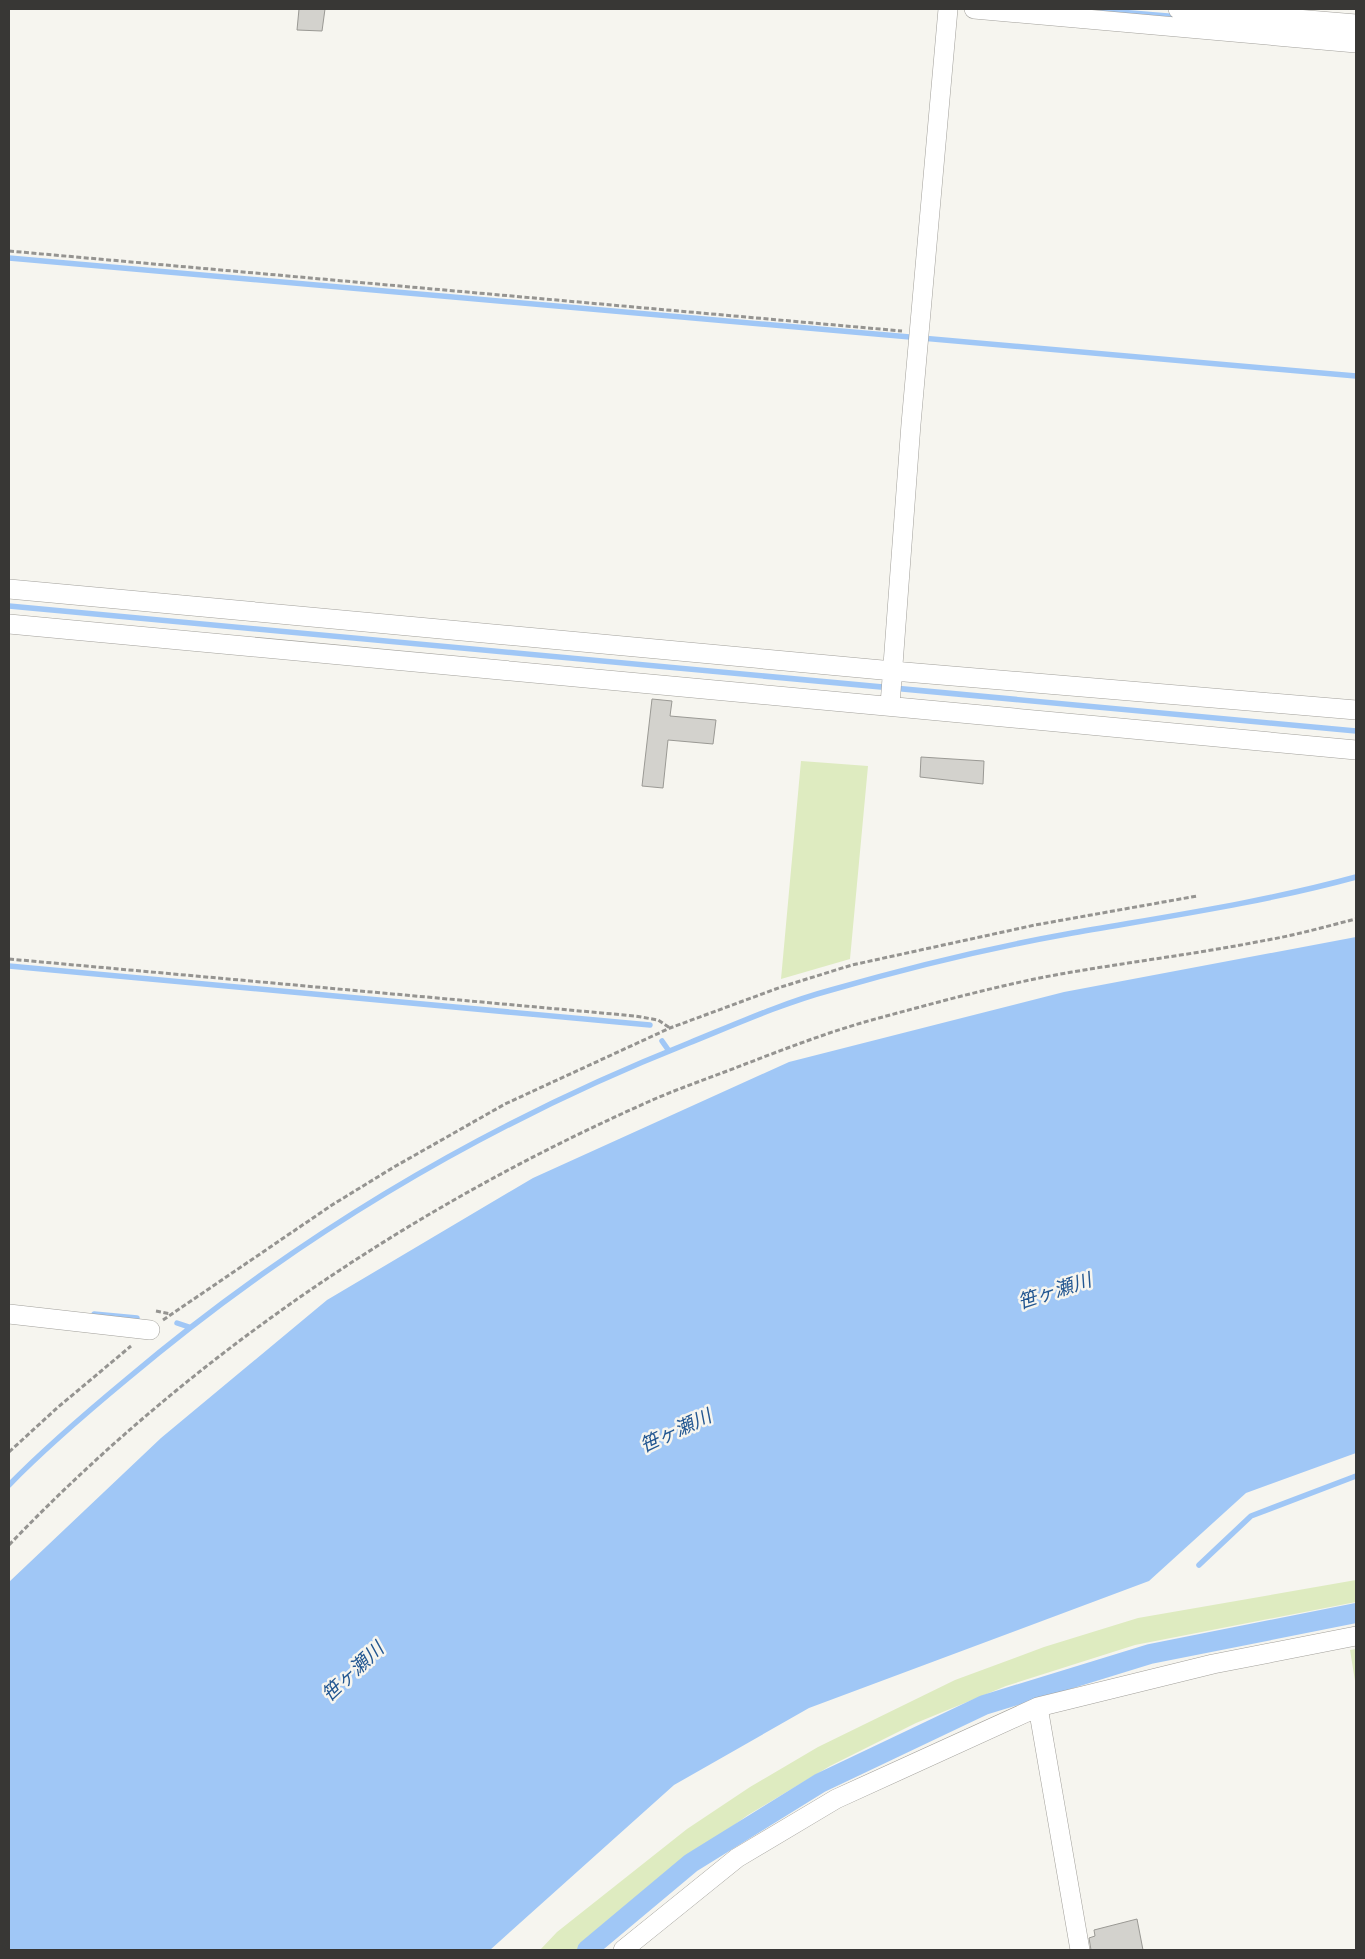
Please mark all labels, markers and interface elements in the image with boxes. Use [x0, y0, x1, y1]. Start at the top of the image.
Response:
water label: 笹ヶ瀬川 [1014, 1267, 1096, 1313]
water label: 笹ヶ瀬川 [636, 1403, 716, 1456]
water label: 笹ヶ瀬川 [316, 1635, 389, 1705]

